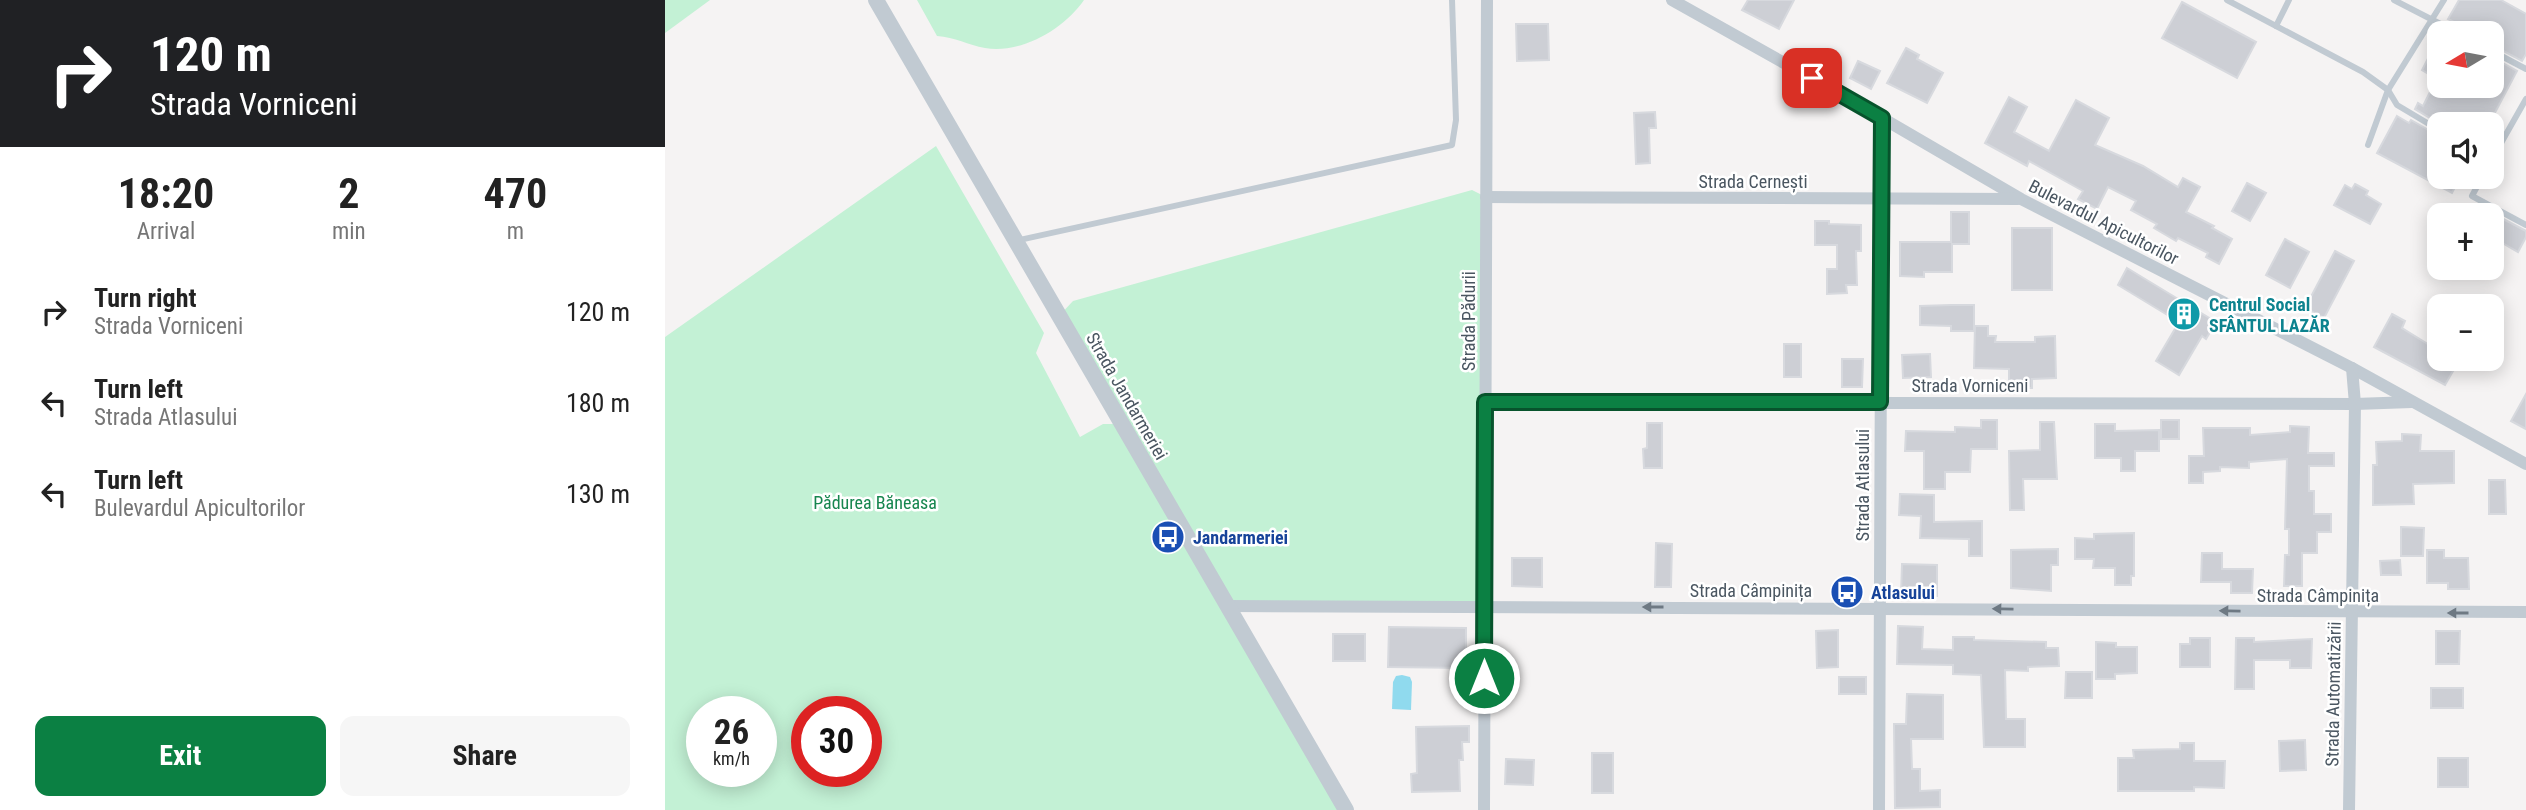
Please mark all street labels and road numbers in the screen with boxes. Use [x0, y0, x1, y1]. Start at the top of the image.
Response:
street label: Strada Cernești [1698, 171, 1808, 193]
street label: Bulevardul Apicultorilor [2026, 175, 2183, 269]
street label: Strada Pădurii [1458, 271, 1479, 371]
street label: Strada Jandarmeriei [1082, 329, 1172, 463]
street label: Strada Vorniceni [1912, 375, 2028, 396]
street label: Strada Atlasului [1852, 429, 1873, 541]
street label: Strada Câmpinița [1690, 580, 1812, 602]
street label: Strada Câmpinița [2257, 585, 2379, 607]
street label: Strada Automatizării [2321, 621, 2345, 767]

